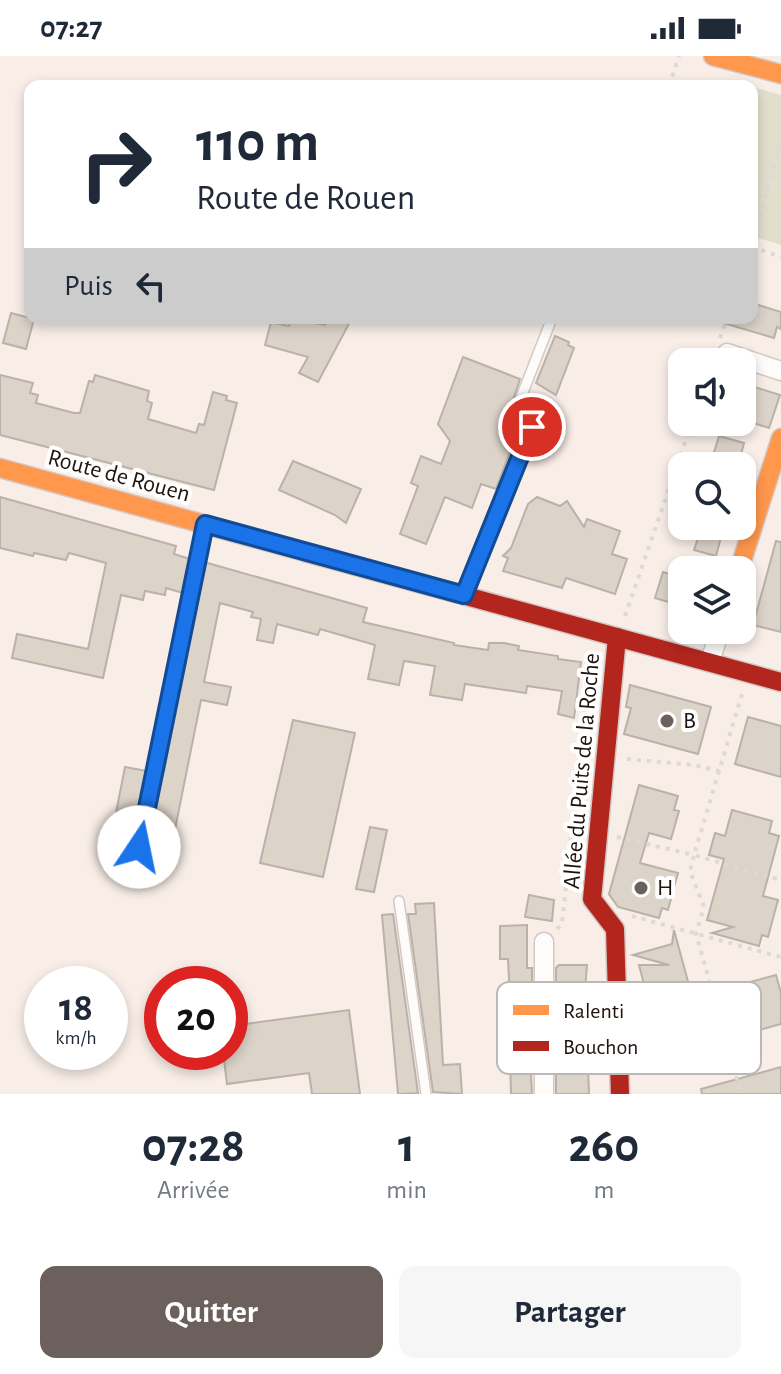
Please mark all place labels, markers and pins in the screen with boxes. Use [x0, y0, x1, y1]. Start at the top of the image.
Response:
pin [498, 393, 566, 461]
place label: B [683, 709, 696, 733]
marker: B [658, 712, 676, 730]
place label: H [657, 876, 673, 900]
marker: H [632, 879, 650, 897]

